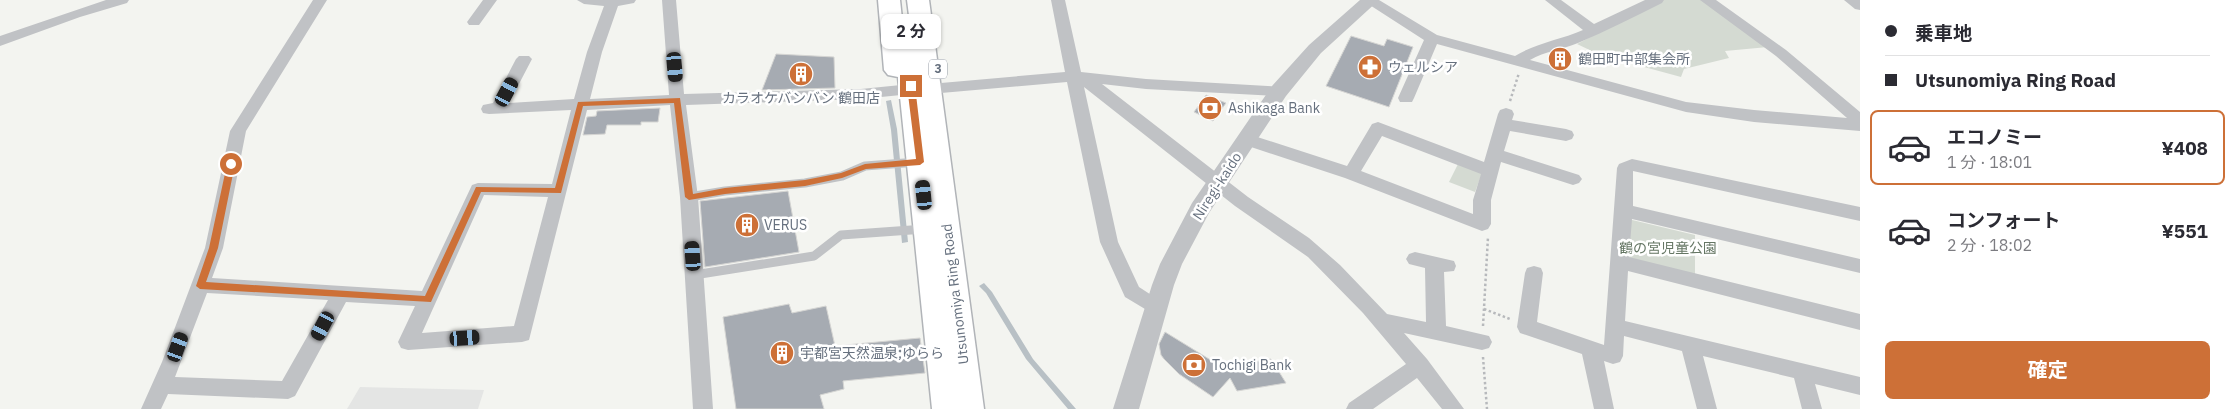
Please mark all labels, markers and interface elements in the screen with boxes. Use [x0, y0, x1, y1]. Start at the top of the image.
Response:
callout: 2 分 [881, 13, 941, 48]
text: 2 分 [896, 21, 926, 41]
text: 乗車地 [1915, 21, 1972, 45]
building icon: 鶴田町中部集会所 [1547, 46, 1573, 72]
place label: 鶴田町中部集会所 [1578, 50, 1690, 68]
car [666, 51, 683, 83]
pharmacy icon: ウェルシア [1357, 54, 1383, 80]
place label: ウェルシア [1388, 58, 1458, 76]
road number: 3 [929, 60, 947, 78]
building icon: カラオケバンバン 鶴田店 [788, 61, 814, 87]
text: Utsunomiya Ring Road [1915, 68, 2116, 92]
car [493, 75, 520, 109]
route end [900, 75, 922, 97]
place label: カラオケバンバン 鶴田店 [722, 89, 880, 107]
bank icon: Ashikaga Bank [1197, 95, 1223, 121]
place label: Ashikaga Bank [1228, 99, 1321, 117]
icon: car [1887, 125, 1932, 170]
text: エコノミー [1947, 125, 2042, 149]
text: ¥408 [2161, 136, 2208, 160]
street label: Niregi-kaido [1189, 149, 1246, 223]
text: 1 分 · 18:01 [1947, 152, 2032, 172]
route start [220, 153, 242, 175]
car [914, 179, 933, 211]
icon: car [1887, 208, 1932, 253]
text: コンフォート [1947, 208, 2060, 232]
building icon: VERUS [734, 212, 760, 238]
place label: VERUS [764, 216, 807, 234]
text: ¥551 [2161, 219, 2208, 243]
street label: Utsunomiya Ring Road [937, 223, 973, 365]
text: 2 分 · 18:02 [1947, 235, 2032, 255]
park label: 鶴の宮児童公園 [1619, 239, 1717, 257]
car [684, 241, 701, 271]
car [309, 309, 336, 343]
car [449, 329, 480, 347]
car [165, 330, 190, 364]
building icon: 宇都宮天然温泉;ゆらら [769, 340, 795, 366]
button: 確定 [1885, 341, 2210, 399]
place label: 宇都宮天然温泉;ゆらら [800, 344, 944, 362]
bank icon: Tochigi Bank [1181, 352, 1207, 378]
place label: Tochigi Bank [1212, 356, 1292, 374]

